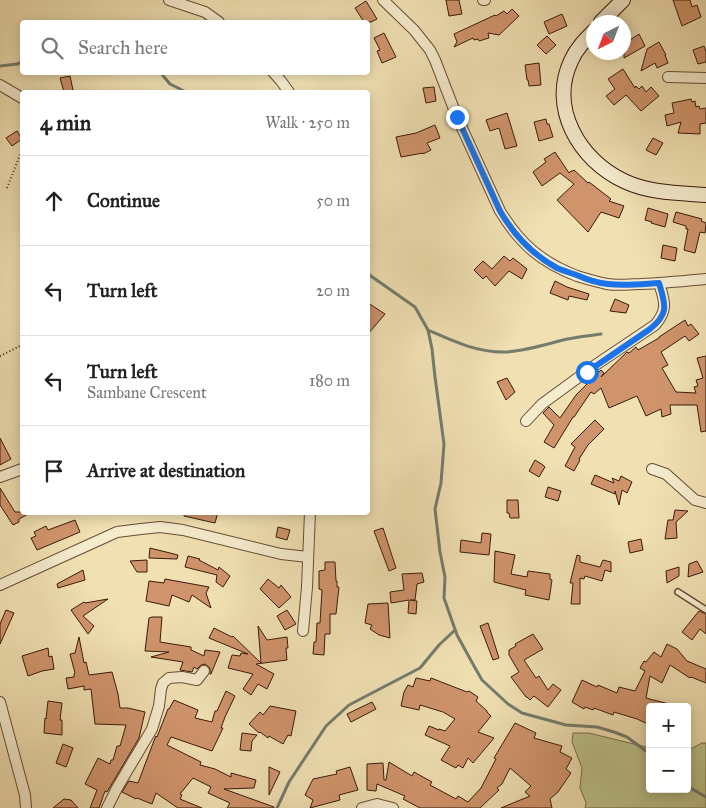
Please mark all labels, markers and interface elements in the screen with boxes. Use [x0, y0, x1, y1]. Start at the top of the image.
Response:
north arrow [586, 15, 631, 60]
search box [20, 20, 370, 75]
icon: search [38, 34, 66, 62]
text: Search here [78, 36, 168, 59]
route end [446, 106, 469, 129]
text: 4 min [40, 110, 91, 136]
text: Walk · 250 m [265, 113, 350, 132]
icon: ahead [40, 187, 68, 215]
text: Continue [87, 189, 160, 212]
text: 50 m [316, 191, 350, 210]
icon: left [40, 277, 68, 305]
text: Turn left [87, 279, 157, 302]
text: 20 m [316, 281, 350, 300]
text: Turn left [87, 360, 157, 383]
route start [576, 361, 599, 384]
icon: left [40, 367, 68, 395]
text: 180 m [309, 371, 350, 390]
text: Sambane Crescent [87, 383, 207, 402]
icon: arrive [40, 457, 68, 485]
text: Arrive at destination [87, 459, 245, 482]
map controls [646, 703, 691, 793]
button: + [646, 703, 691, 748]
button: − [646, 748, 691, 793]

